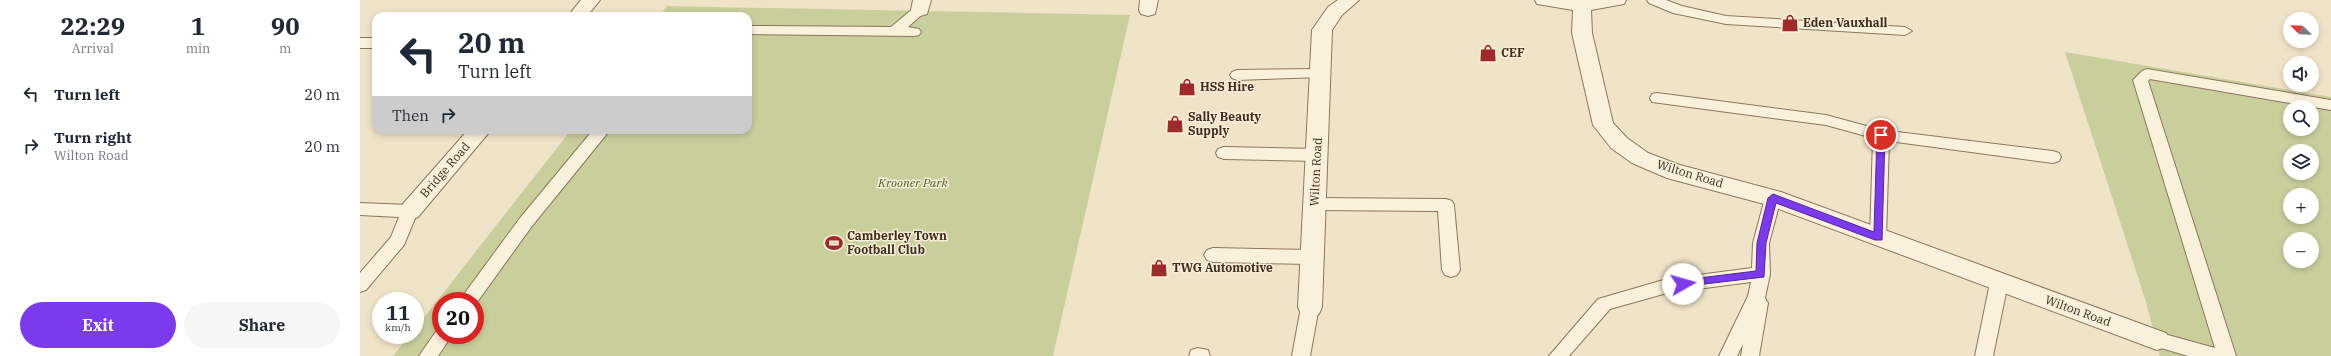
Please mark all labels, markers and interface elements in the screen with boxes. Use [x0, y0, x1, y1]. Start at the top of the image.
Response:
text: 22:29 [60, 10, 125, 42]
text: 1 [191, 10, 205, 42]
text: 90 [271, 10, 300, 42]
north arrow [2283, 12, 2319, 48]
map controls [2283, 12, 2319, 268]
shop icon: Eden Vauxhall [1780, 13, 1800, 33]
place label: Eden Vauxhall [1803, 15, 1888, 30]
text: 20 m [458, 24, 525, 61]
icon: left [392, 28, 444, 80]
text: Arrival [72, 40, 114, 57]
text: min [186, 40, 210, 57]
text: m [279, 40, 291, 57]
shop icon: CEF [1478, 43, 1498, 63]
place label: CEF [1501, 45, 1525, 60]
button: sound [2283, 56, 2319, 92]
text: Turn left [458, 60, 532, 83]
shop icon: HSS Hire [1177, 77, 1197, 97]
place label: HSS Hire [1200, 79, 1254, 94]
icon: left [20, 83, 42, 105]
text: Turn left [54, 85, 120, 104]
text: 20 m [304, 85, 340, 104]
button: search [2283, 100, 2319, 136]
icon: right [437, 104, 459, 126]
text: Then [392, 106, 429, 125]
place label: Sally Beauty Supply [1188, 109, 1261, 138]
shop icon: Sally Beauty Supply [1165, 114, 1185, 134]
pin [1864, 118, 1898, 152]
icon: arrive [1870, 124, 1892, 146]
text: Turn right [54, 128, 132, 147]
icon: right [20, 135, 42, 157]
text: 20 m [304, 137, 340, 156]
street label: Wilton Road [1306, 137, 1325, 207]
street label: Bridge Road [416, 139, 473, 201]
button: layers [2283, 144, 2319, 180]
text: Wilton Road [54, 147, 129, 164]
street label: Wilton Road [1655, 156, 1725, 191]
park label: Krooner Park [877, 175, 949, 190]
button: + [2283, 188, 2319, 224]
place label: Camberley Town Football Club [847, 228, 947, 257]
button: − [2283, 232, 2319, 268]
sports icon: Camberley Town Football Club [824, 233, 844, 253]
shop icon: TWG Automotive [1149, 258, 1169, 278]
place label: TWG Automotive [1172, 260, 1273, 275]
position arrow [1662, 263, 1704, 305]
speed limit sign: 20 [432, 292, 484, 344]
street label: Wilton Road [2043, 292, 2113, 329]
text: 11 [386, 299, 410, 326]
button: Exit [20, 302, 176, 348]
button: Share [184, 302, 340, 348]
text: km/h [385, 321, 411, 334]

